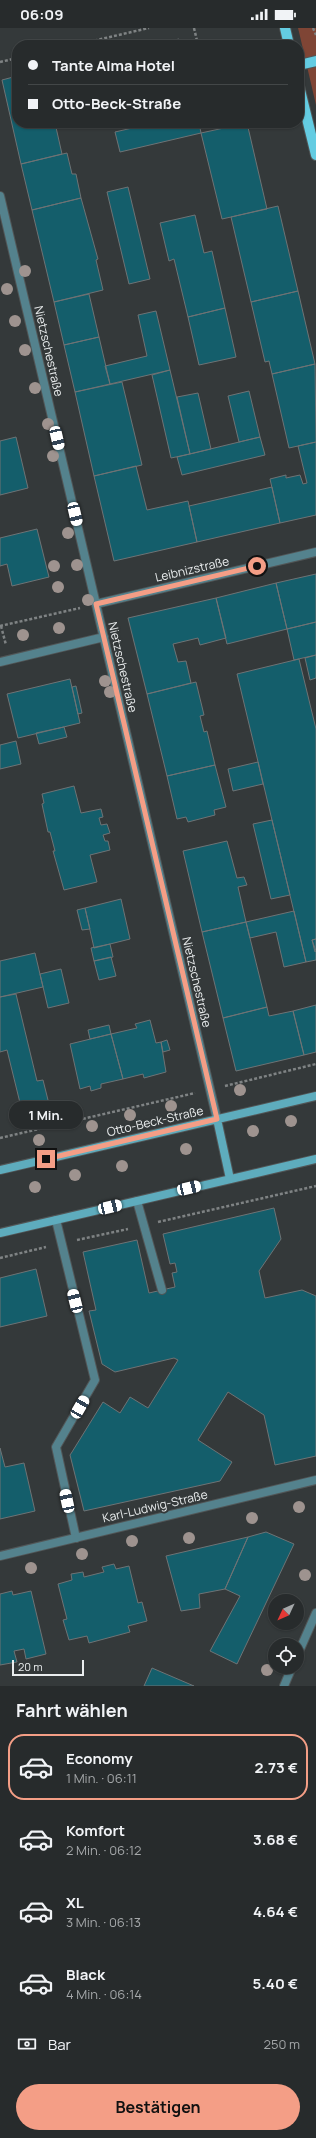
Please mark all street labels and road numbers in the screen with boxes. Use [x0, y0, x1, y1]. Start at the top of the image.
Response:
street label: Nietzschestraße [30, 304, 68, 398]
street label: Leibnizstraße [153, 552, 231, 586]
street label: Nietzschestraße [104, 620, 142, 714]
street label: Nietzschestraße [178, 935, 216, 1029]
street label: Otto-Beck-Straße [105, 1102, 205, 1140]
street label: Karl-Ludwig-Straße [101, 1486, 209, 1526]

